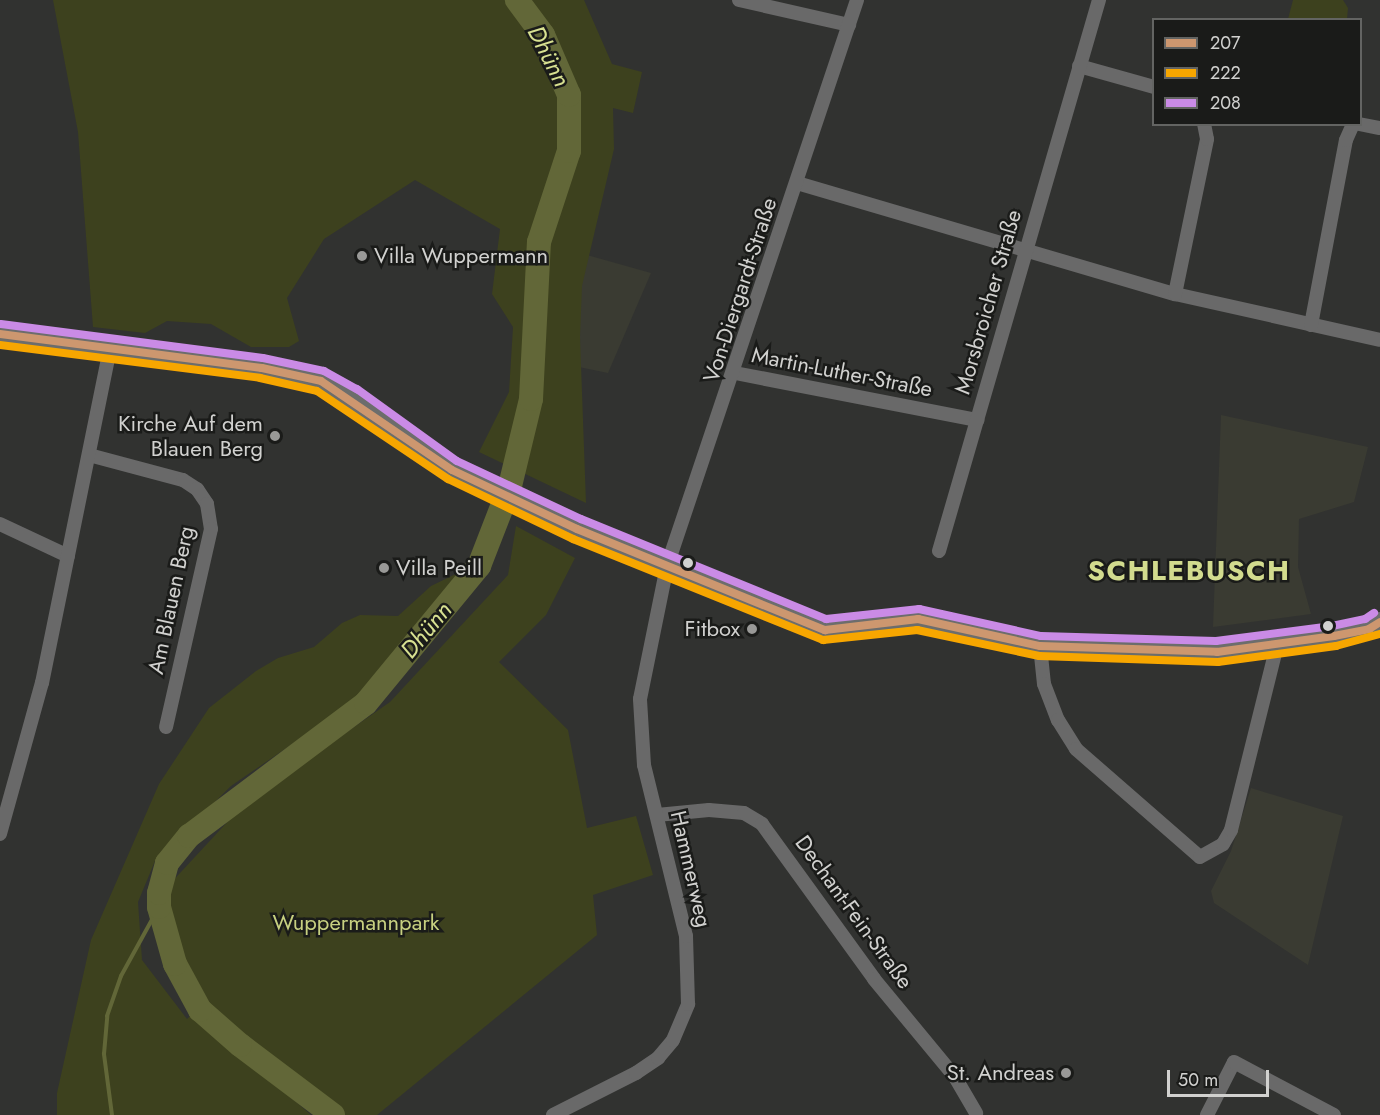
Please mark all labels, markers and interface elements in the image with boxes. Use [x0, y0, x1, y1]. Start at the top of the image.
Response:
legend [1152, 18, 1362, 126]
water label: Dhünn [521, 21, 577, 91]
text: 207 [1210, 30, 1241, 56]
text: 222 [1210, 60, 1241, 86]
text: 208 [1210, 90, 1241, 116]
street label: Von-Diergardt-Straße [698, 194, 782, 386]
street label: Morsbroicher Straße [949, 207, 1027, 397]
place label: Villa Wuppermann [374, 243, 548, 269]
marker: Villa Wuppermann [355, 249, 369, 263]
street label: Martin-Luther-Straße [749, 342, 935, 402]
place label: Kirche Auf dem Blauen Berg [118, 410, 263, 462]
marker: Kirche Auf dem Blauen Berg [268, 429, 282, 443]
street label: Am Blauen Berg [142, 524, 200, 676]
district label: SCHLEBUSCH [1087, 554, 1291, 588]
place label: Villa Peill [396, 555, 482, 581]
unlabelled marker [682, 557, 694, 569]
marker: Villa Peill [377, 561, 391, 575]
water label: Dhünn [394, 596, 458, 664]
place label: Fitbox [685, 616, 740, 642]
unlabelled marker [1322, 620, 1334, 632]
marker: Fitbox [745, 622, 759, 636]
street label: Hammerweg [665, 808, 717, 930]
street label: Dechant-Fein-Straße [789, 830, 919, 994]
park label: Wuppermannpark [273, 910, 439, 936]
scale bar [1170, 1058, 1272, 1096]
place label: St. Andreas [947, 1060, 1054, 1086]
marker: St. Andreas [1059, 1066, 1073, 1080]
text: 50 m [1178, 1067, 1218, 1093]

